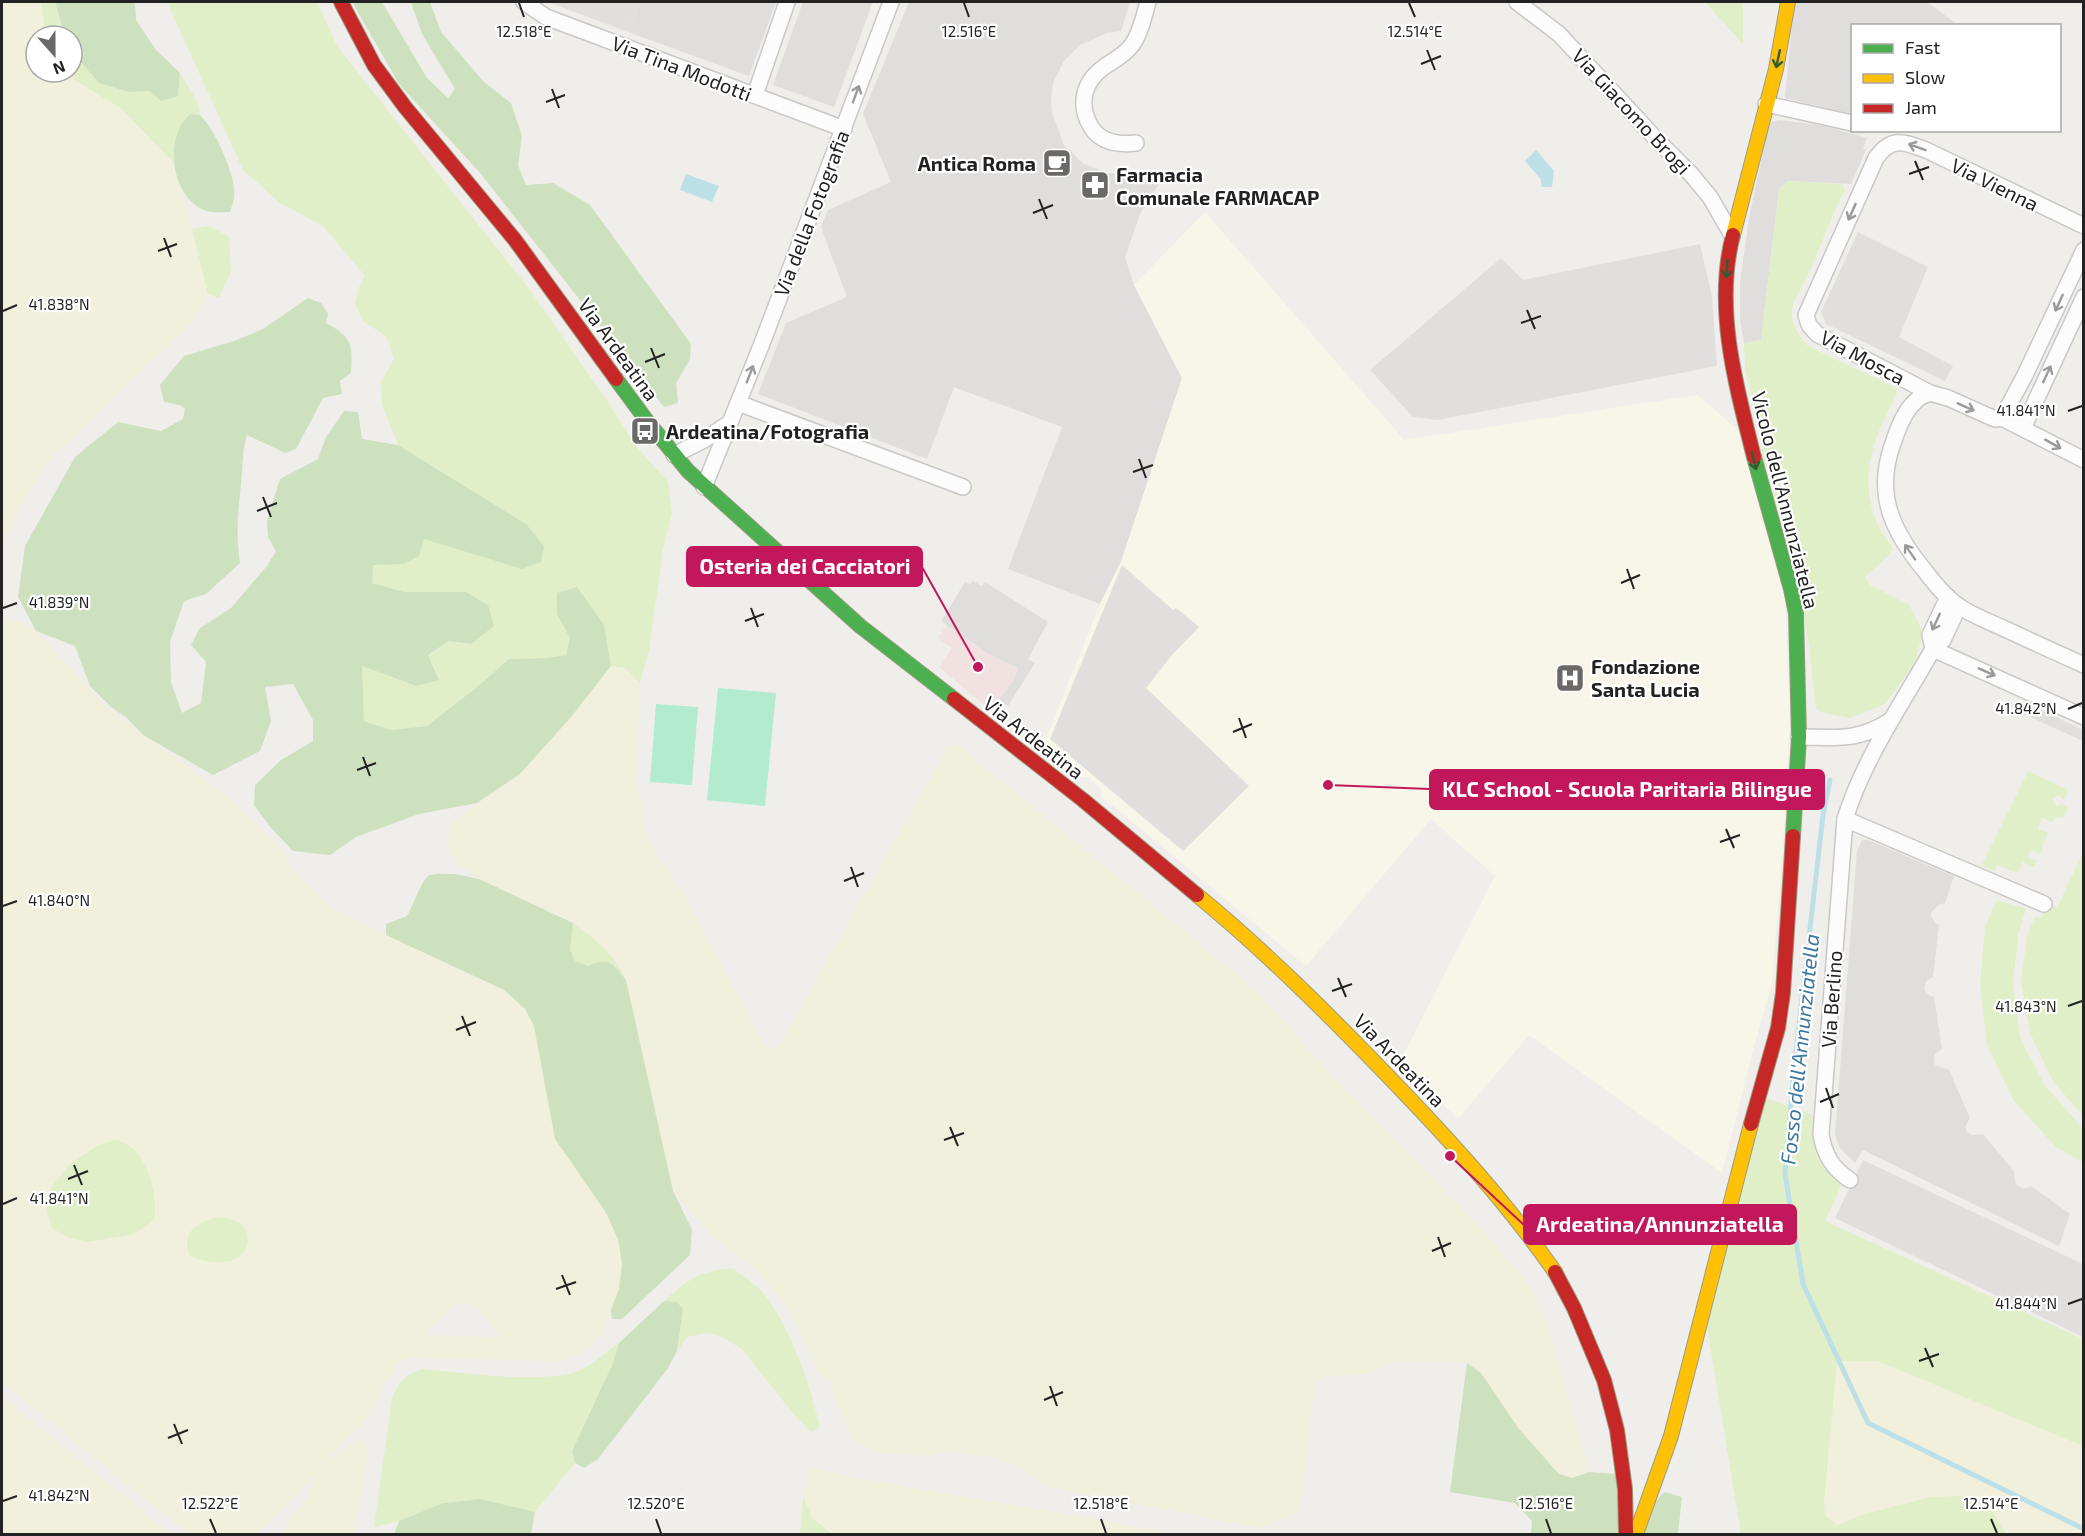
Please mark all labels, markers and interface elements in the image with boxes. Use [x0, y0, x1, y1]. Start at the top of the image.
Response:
text: 12.518°E [497, 22, 551, 40]
text: 12.516°E [942, 22, 996, 40]
text: 12.514°E [1388, 22, 1442, 40]
north arrow [24, 24, 84, 84]
legend [1851, 24, 2061, 132]
street label: Via Tina Modotti [609, 30, 755, 106]
text: Fast [1905, 36, 1940, 58]
street label: Via Giacomo Brogi [1568, 43, 1696, 179]
one-way arrow [1772, 49, 1783, 68]
text: N [51, 58, 68, 79]
text: Slow [1905, 66, 1946, 88]
one-way arrow [852, 85, 863, 103]
text: Jam [1905, 96, 1937, 118]
street label: Via della Fotografia [768, 126, 854, 300]
one-way arrow [1908, 141, 1927, 152]
cafe icon: Antica Roma [1041, 147, 1073, 179]
place label: Antica Roma [918, 151, 1036, 175]
street label: Via Vienna [1947, 153, 2043, 215]
place label: Farmacia Comunale FARMACAP [1116, 162, 1319, 209]
pharmacy icon: Farmacia Comunale FARMACAP [1079, 169, 1111, 201]
one-way arrow [1846, 202, 1857, 220]
one-way arrow [1722, 258, 1733, 278]
street label: Via Ardeatina [574, 293, 664, 405]
one-way arrow [2052, 294, 2064, 312]
text: 41.838°N [28, 295, 90, 313]
street label: Via Mosca [1817, 325, 1909, 389]
one-way arrow [745, 365, 756, 384]
one-way arrow [2042, 366, 2054, 384]
street label: Vicolo dell'Annunziatella [1747, 389, 1825, 611]
one-way arrow [1957, 401, 1975, 413]
text: 41.841°N [1997, 401, 2055, 419]
bus stop icon: Ardeatina/Fotografia [629, 415, 661, 447]
place label: Ardeatina/Fotografia [666, 419, 869, 443]
one-way arrow [2044, 438, 2061, 450]
one-way arrow [1749, 451, 1761, 470]
one-way arrow [1904, 545, 1916, 561]
callout: Osteria dei Cacciatori [687, 547, 922, 586]
text: Osteria dei Cacciatori [699, 553, 911, 578]
text: 41.839°N [29, 593, 89, 611]
one-way arrow [1929, 613, 1941, 631]
place label: Fondazione Santa Lucia [1591, 654, 1700, 701]
hospital icon: Fondazione Santa Lucia [1554, 662, 1586, 694]
one-way arrow [1977, 667, 1995, 678]
street label: Via Ardeatina [979, 690, 1089, 784]
text: 41.842°N [1995, 699, 2057, 717]
callout: KLC School - Scuola Paritaria Bilingue [1430, 770, 1824, 809]
text: KLC School - Scuola Paritaria Bilingue [1442, 776, 1812, 801]
text: 41.840°N [28, 891, 90, 909]
water label: Fosso dell'Annunziatella [1774, 932, 1824, 1166]
street label: Via Berlino [1816, 949, 1846, 1049]
text: 41.843°N [1995, 997, 2057, 1015]
street label: Via Ardeatina [1349, 1008, 1451, 1112]
text: 41.841°N [30, 1189, 88, 1207]
callout: Ardeatina/Annunziatella [1524, 1205, 1796, 1244]
text: Ardeatina/Annunziatella [1536, 1211, 1784, 1236]
text: 41.844°N [1995, 1294, 2057, 1312]
text: 41.842°N [28, 1486, 90, 1504]
text: 12.522°E [182, 1494, 238, 1512]
text: 12.520°E [627, 1494, 685, 1512]
text: 12.518°E [1074, 1494, 1128, 1512]
text: 12.516°E [1519, 1494, 1573, 1512]
text: 12.514°E [1964, 1494, 2018, 1512]

